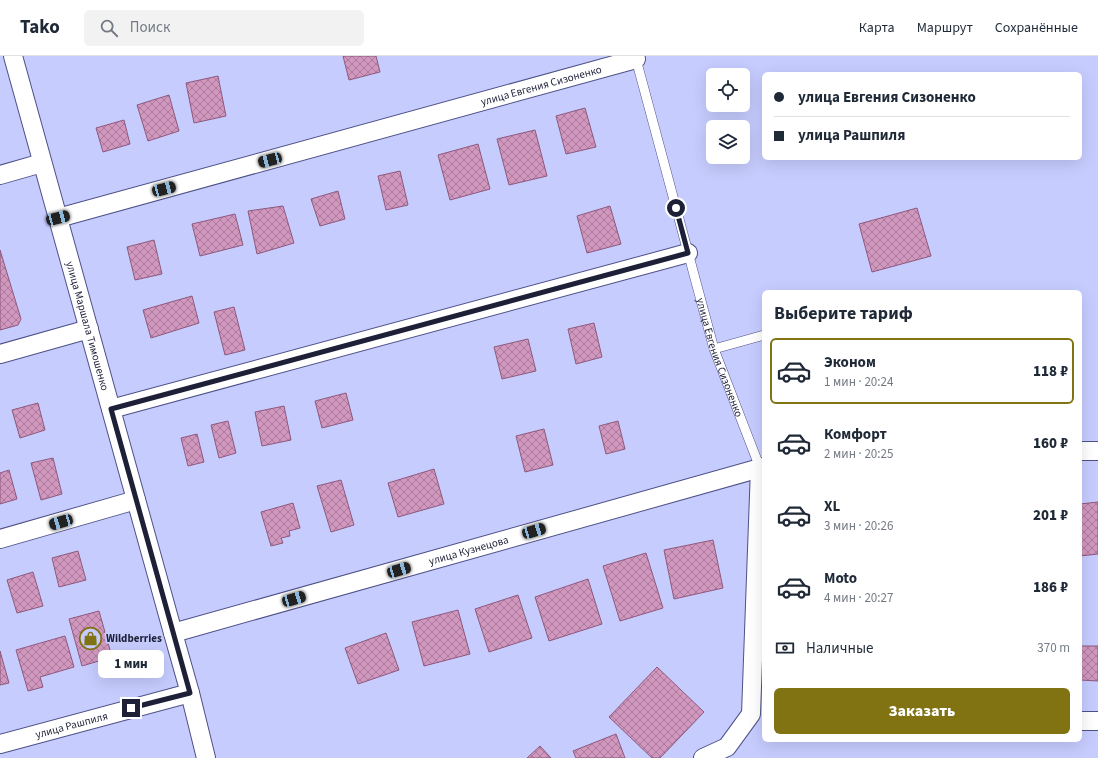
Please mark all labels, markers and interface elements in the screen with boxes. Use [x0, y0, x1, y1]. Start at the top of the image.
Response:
search box [84, 10, 364, 46]
text: Tako [20, 14, 60, 41]
icon: search [98, 17, 120, 39]
text: Поиск [130, 17, 170, 38]
text: Карта [859, 18, 895, 38]
text: Маршрут [917, 18, 973, 38]
text: Сохранённые [995, 18, 1078, 38]
street label: улица Евгения Сизоненко [479, 61, 603, 109]
map controls [706, 68, 750, 164]
button: locate [706, 68, 750, 112]
text: улица Евгения Сизоненко [798, 87, 976, 108]
button: layers [706, 120, 750, 164]
text: улица Рашпиля [798, 125, 905, 146]
car [257, 151, 283, 169]
car [151, 180, 177, 198]
route start [667, 199, 685, 217]
car [45, 209, 71, 227]
street label: улица Маршала Тимошенко [63, 259, 113, 392]
street label: улица Евгения Сизоненко [693, 296, 747, 419]
text: Выберите тариф [774, 301, 913, 326]
text: Эконом [824, 352, 876, 373]
icon: car [776, 353, 812, 389]
text: 118 ₽ [1033, 361, 1068, 382]
text: 1 мин · 20:24 [824, 373, 893, 391]
text: Комфорт [824, 424, 887, 445]
icon: car [776, 425, 812, 461]
text: 160 ₽ [1033, 433, 1068, 454]
text: 2 мин · 20:25 [824, 445, 893, 463]
text: XL [824, 496, 840, 517]
icon: car [776, 497, 812, 533]
text: 201 ₽ [1033, 505, 1068, 526]
car [48, 513, 74, 531]
text: 3 мин · 20:26 [824, 517, 893, 535]
car [521, 522, 547, 540]
street label: улица Кузнецова [427, 532, 510, 568]
car [386, 561, 412, 579]
text: Moto [824, 568, 857, 589]
icon: car [776, 569, 812, 605]
text: 186 ₽ [1033, 577, 1068, 598]
text: 4 мин · 20:27 [824, 589, 893, 607]
car [281, 590, 307, 608]
shop icon: Wildberries [78, 625, 104, 651]
place label: Wildberries [106, 631, 162, 646]
icon: cash [774, 637, 796, 659]
text: Наличные [806, 638, 873, 659]
text: 370 m [1037, 639, 1070, 657]
callout: 1 мин [98, 650, 164, 678]
text: 1 мин [114, 655, 148, 673]
button: Заказать [774, 688, 1070, 734]
route end [122, 699, 140, 717]
street label: улица Рашпиля [34, 708, 109, 742]

